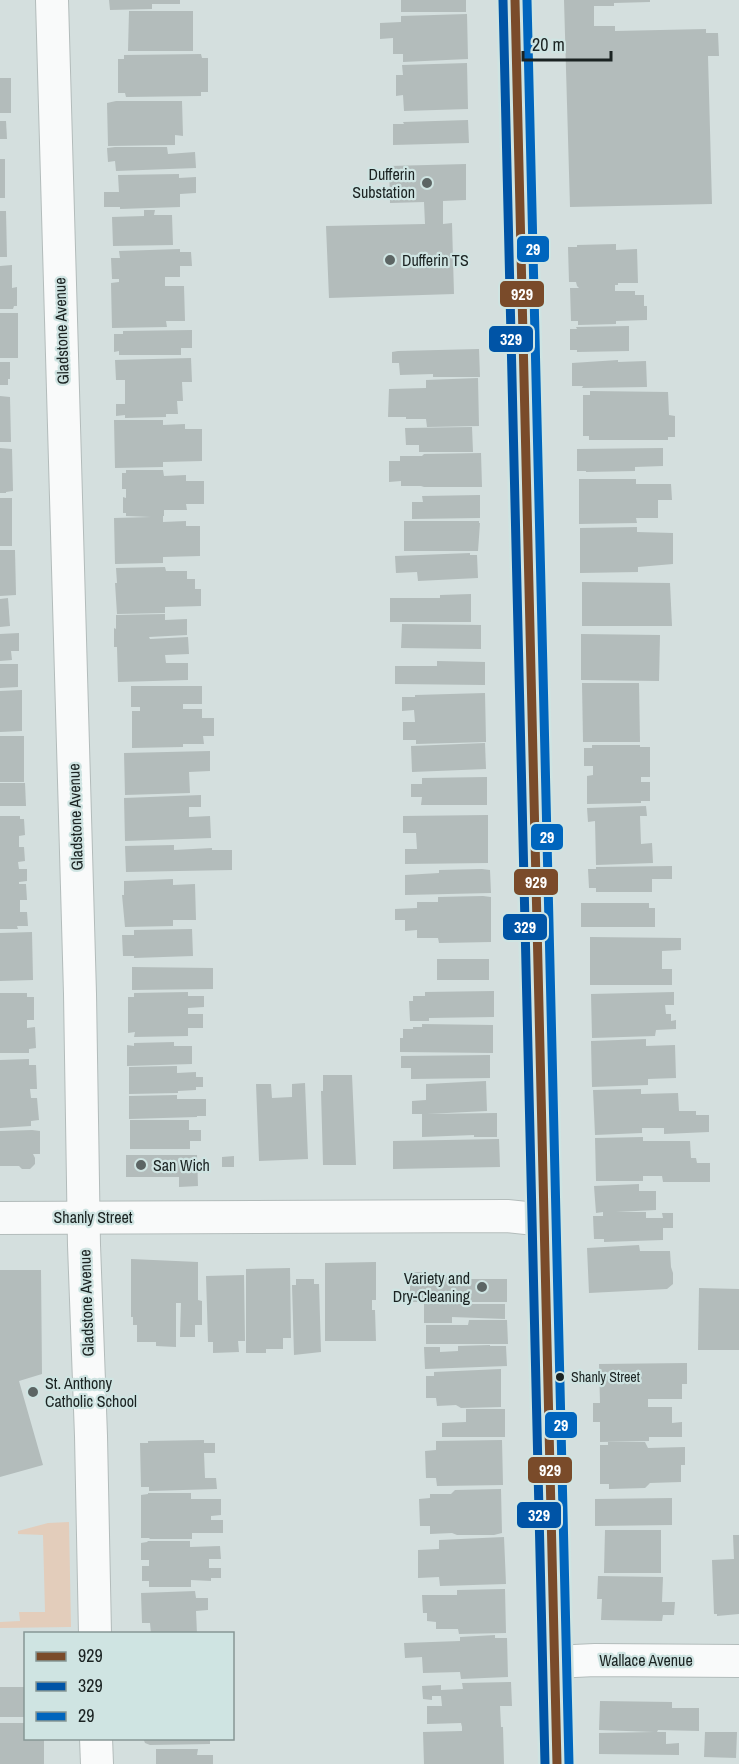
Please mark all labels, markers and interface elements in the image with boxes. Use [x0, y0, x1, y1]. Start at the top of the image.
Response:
scale bar [523, 24, 612, 62]
text: 20 m [532, 32, 565, 57]
place label: Dufferin Substation [352, 163, 415, 203]
marker: Dufferin Substation [420, 176, 434, 190]
line badge: 29 [516, 235, 550, 263]
text: 29 [526, 238, 540, 260]
place label: Dufferin TS [402, 249, 469, 271]
marker: Dufferin TS [383, 253, 397, 267]
street label: Gladstone Avenue [48, 277, 74, 385]
line badge: 929 [499, 280, 545, 308]
text: 929 [511, 283, 533, 305]
line badge: 329 [488, 325, 534, 353]
text: 329 [500, 328, 522, 350]
street label: Gladstone Avenue [62, 763, 88, 871]
line badge: 29 [530, 823, 564, 851]
text: 29 [540, 826, 554, 848]
line badge: 929 [513, 868, 559, 896]
text: 929 [525, 871, 547, 893]
line badge: 329 [502, 913, 548, 941]
text: 329 [514, 916, 536, 938]
place label: San Wich [153, 1154, 210, 1176]
marker: San Wich [134, 1158, 148, 1172]
street label: Shanly Street [54, 1206, 133, 1228]
street label: Gladstone Avenue [73, 1249, 99, 1357]
place label: Variety and Dry-Cleaning [393, 1267, 471, 1307]
marker: Variety and Dry-Cleaning [475, 1280, 489, 1294]
place label: Shanly Street [571, 1368, 640, 1386]
marker: Shanly Street [554, 1371, 566, 1383]
place label: St. Anthony Catholic School [45, 1372, 137, 1412]
marker: St. Anthony Catholic School [26, 1385, 40, 1399]
line badge: 29 [544, 1411, 578, 1439]
text: 29 [554, 1414, 568, 1436]
line badge: 929 [527, 1456, 573, 1484]
text: 929 [539, 1459, 561, 1481]
line badge: 329 [516, 1501, 562, 1529]
text: 329 [528, 1504, 550, 1526]
legend [24, 1632, 234, 1740]
text: 929 [78, 1643, 103, 1668]
street label: Wallace Avenue [599, 1649, 693, 1671]
text: 329 [78, 1673, 103, 1698]
text: 29 [78, 1703, 94, 1728]

